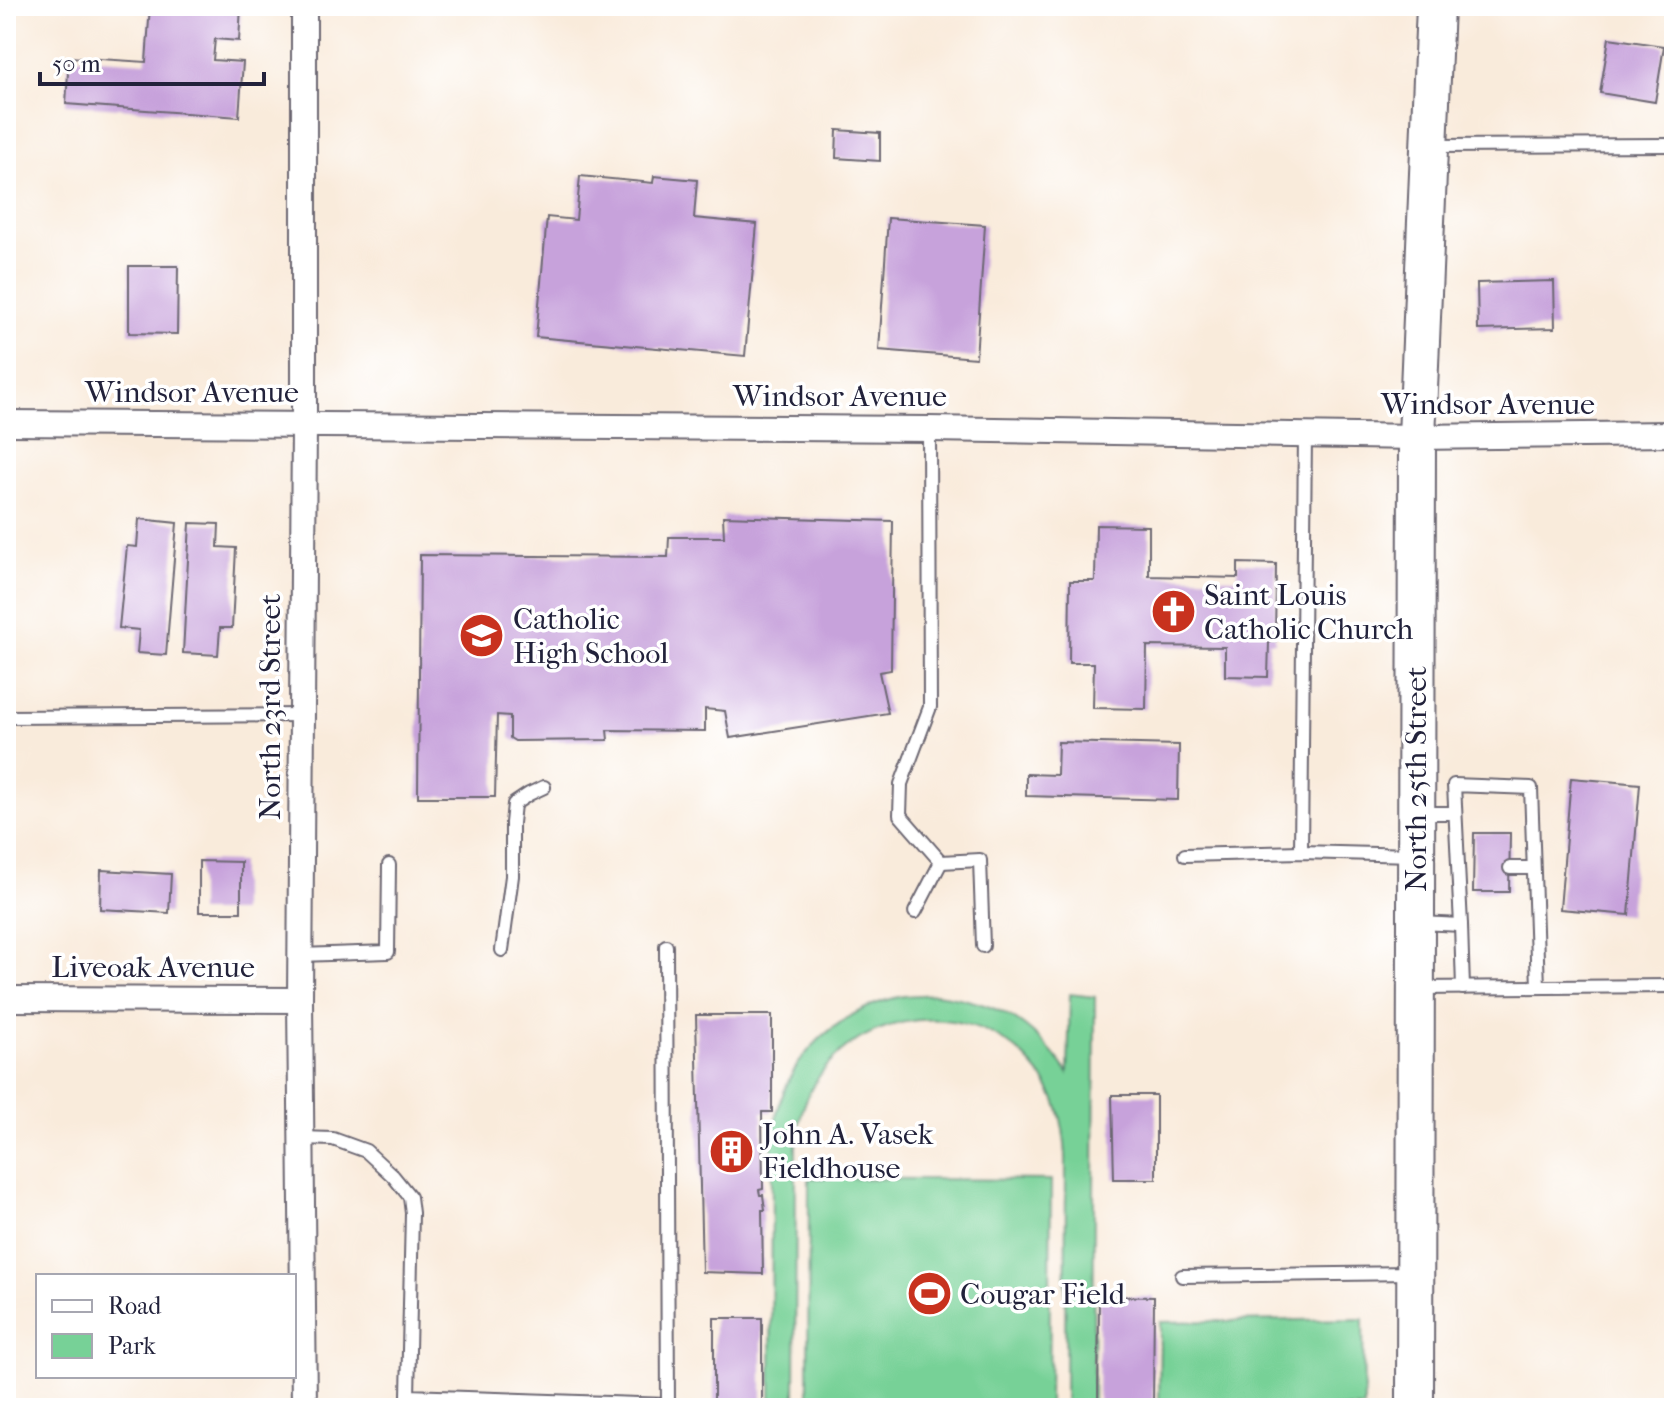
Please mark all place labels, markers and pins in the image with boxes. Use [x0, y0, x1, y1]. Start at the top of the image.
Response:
place label: Saint Louis Catholic Church [1204, 578, 1413, 647]
church icon: Saint Louis Catholic Church [1149, 588, 1197, 636]
place label: Catholic High School [513, 602, 669, 671]
school or university icon: Catholic High School [458, 612, 506, 660]
place label: John A. Vasek Fieldhouse [760, 1117, 934, 1186]
building icon: John A. Vasek Fieldhouse [707, 1127, 755, 1175]
sports icon: Cougar Field [905, 1270, 953, 1318]
place label: Cougar Field [960, 1277, 1126, 1312]

